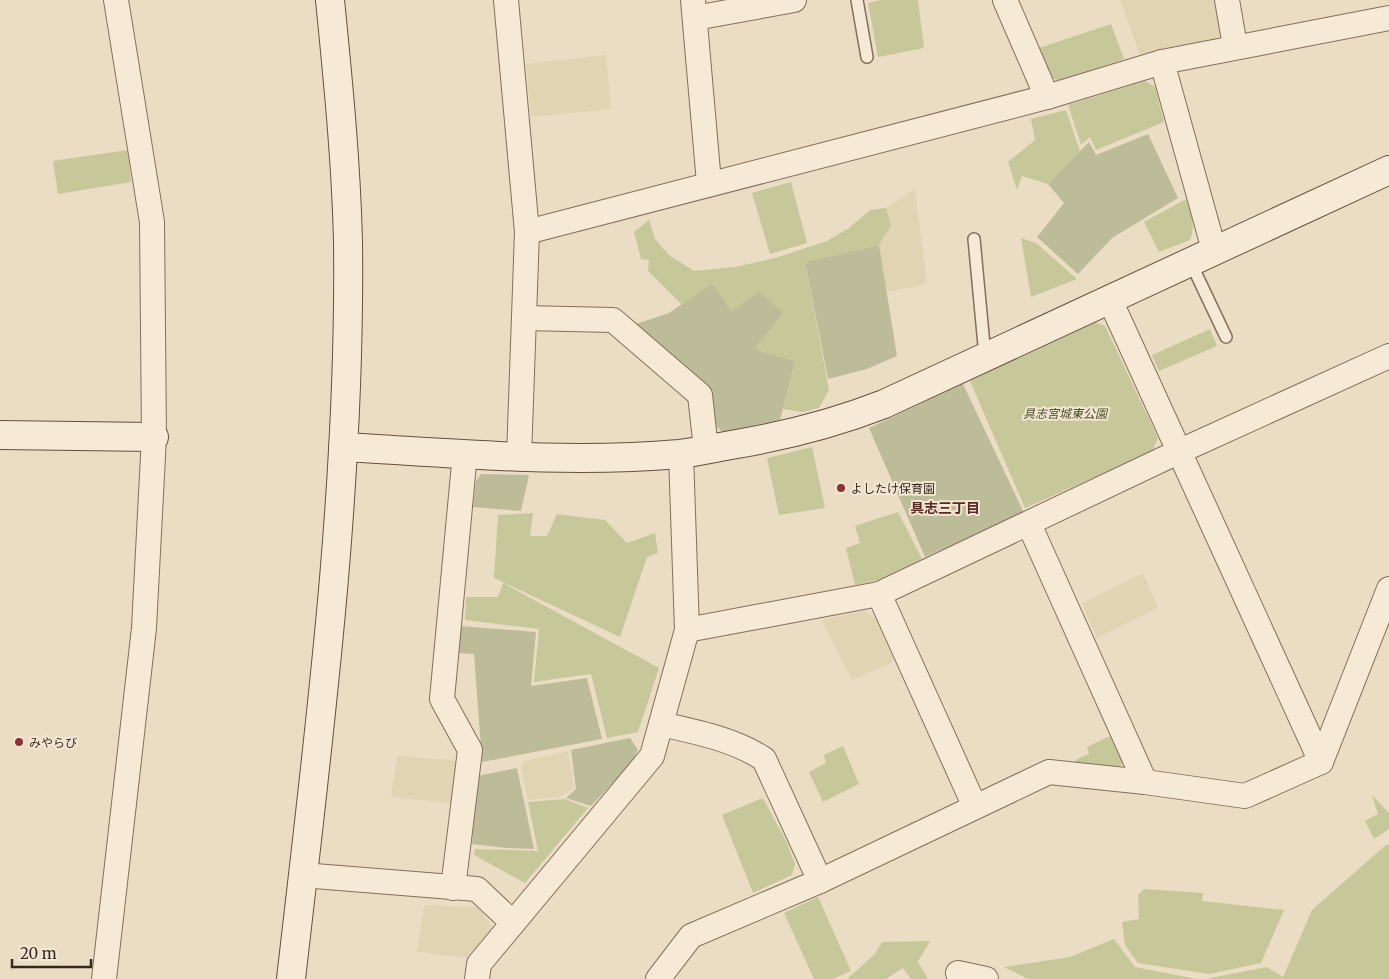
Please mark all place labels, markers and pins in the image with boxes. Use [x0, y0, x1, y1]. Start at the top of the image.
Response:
place label: よしたけ保育園 [851, 481, 935, 496]
marker: よしたけ保育園 [835, 482, 847, 494]
place label: みやらび [29, 735, 77, 750]
marker: みやらび [13, 736, 25, 748]

